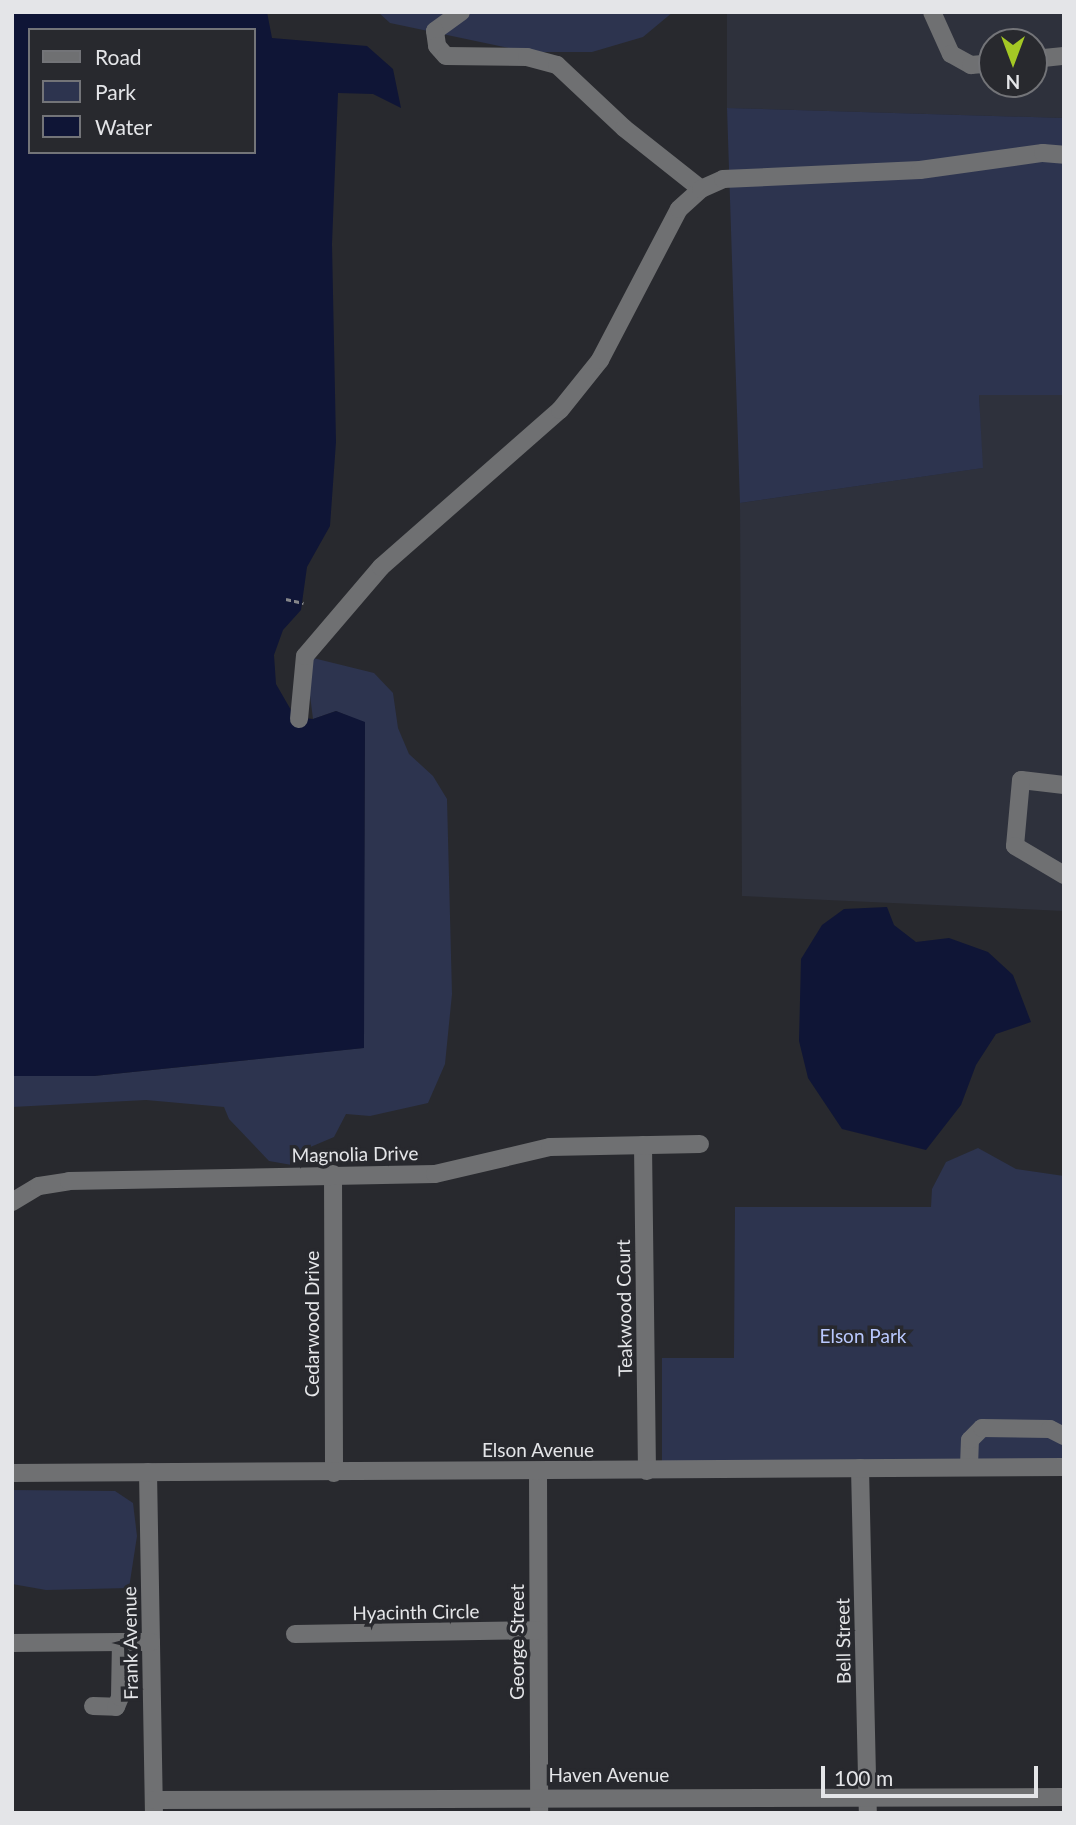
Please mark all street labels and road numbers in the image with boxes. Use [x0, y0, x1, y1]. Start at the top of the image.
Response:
street label: Magnolia Drive [291, 1141, 419, 1167]
street label: Teakwood Court [611, 1239, 637, 1377]
street label: Cedarwood Drive [301, 1251, 323, 1397]
street label: Elson Avenue [482, 1439, 594, 1461]
street label: George Street [506, 1584, 528, 1700]
street label: Frank Avenue [118, 1586, 142, 1700]
street label: Bell Street [831, 1598, 855, 1684]
street label: Hyacinth Circle [352, 1599, 480, 1625]
street label: Haven Avenue [548, 1764, 670, 1786]

